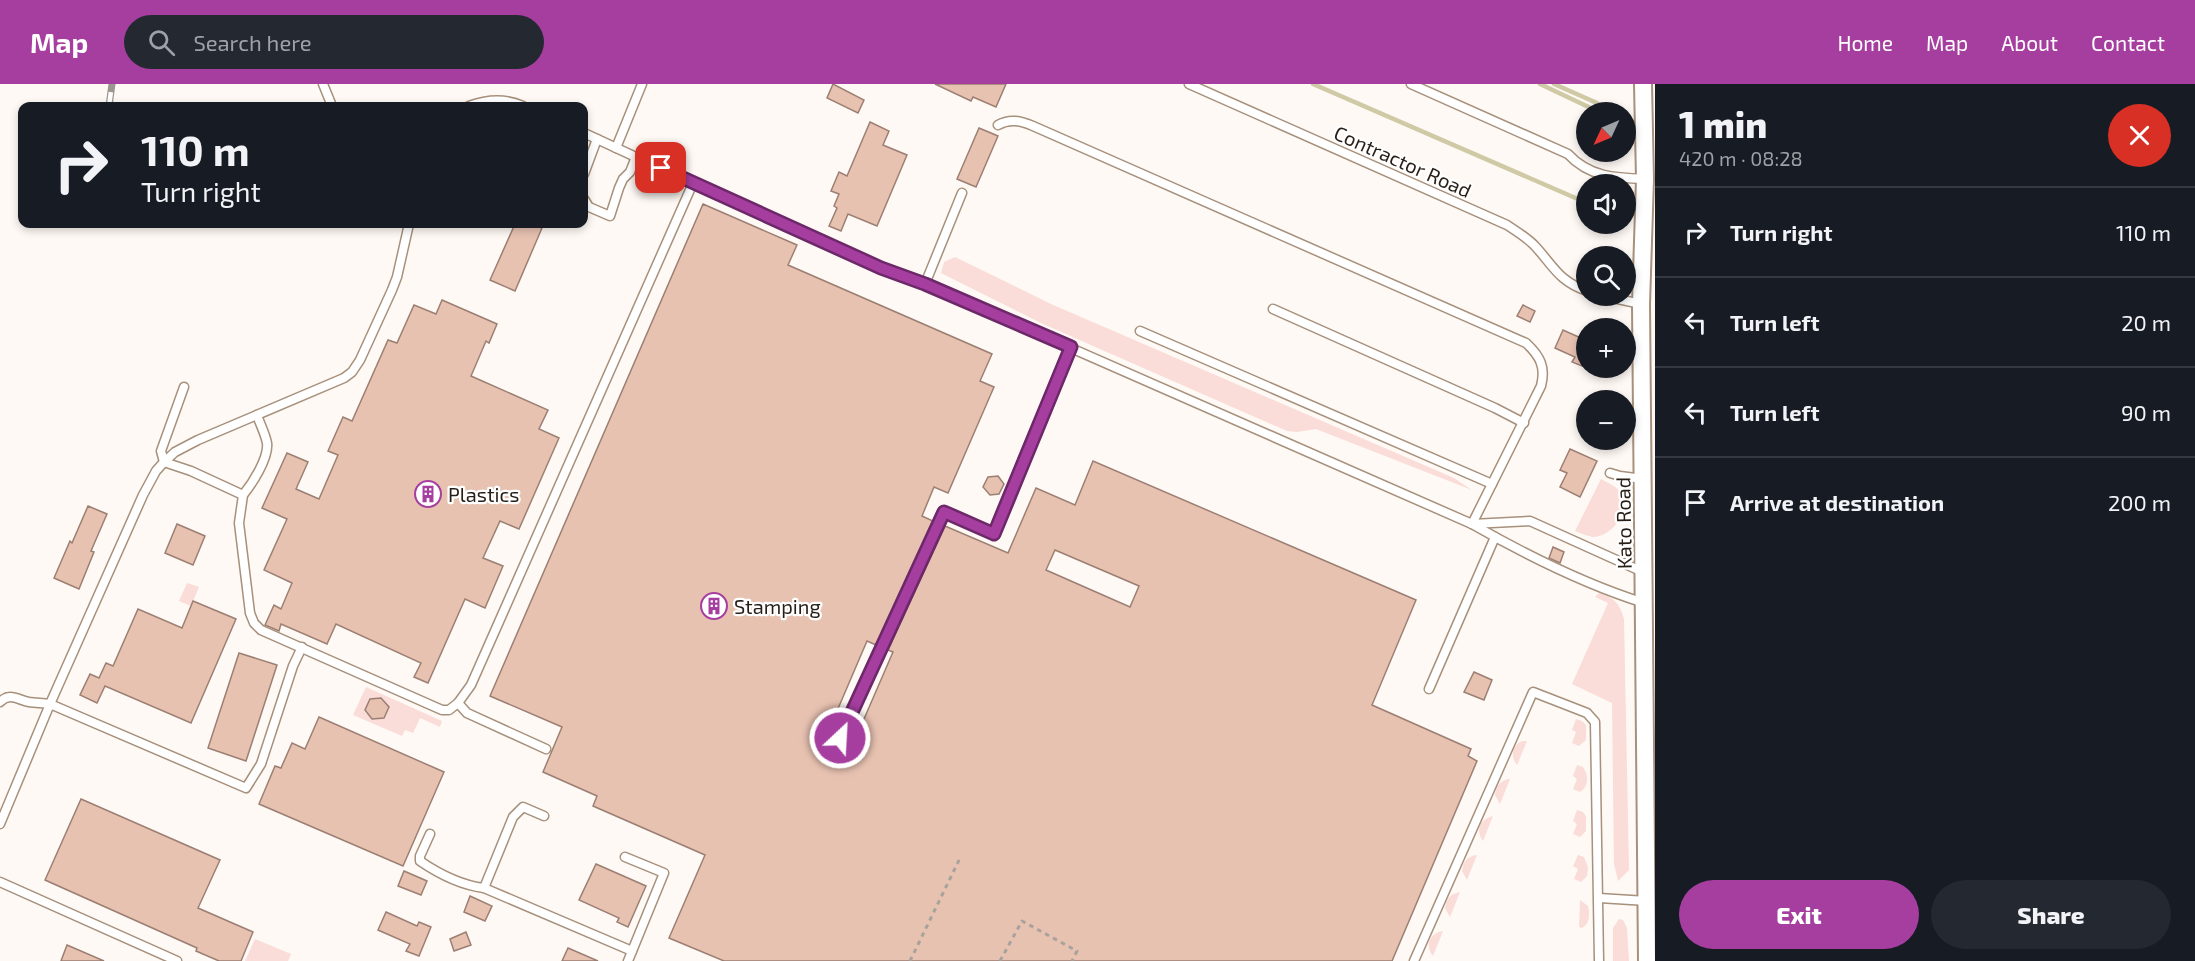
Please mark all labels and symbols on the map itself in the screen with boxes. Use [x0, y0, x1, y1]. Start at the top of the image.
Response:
north arrow [1576, 102, 1636, 162]
street label: Contractor Road [1331, 120, 1475, 202]
pin [635, 142, 686, 193]
street label: Kato Road [1610, 477, 1636, 569]
building icon: Plastics [413, 479, 443, 509]
place label: Plastics [448, 482, 519, 506]
building icon: Stamping [699, 591, 729, 621]
place label: Stamping [734, 594, 821, 618]
position arrow [808, 706, 872, 770]

